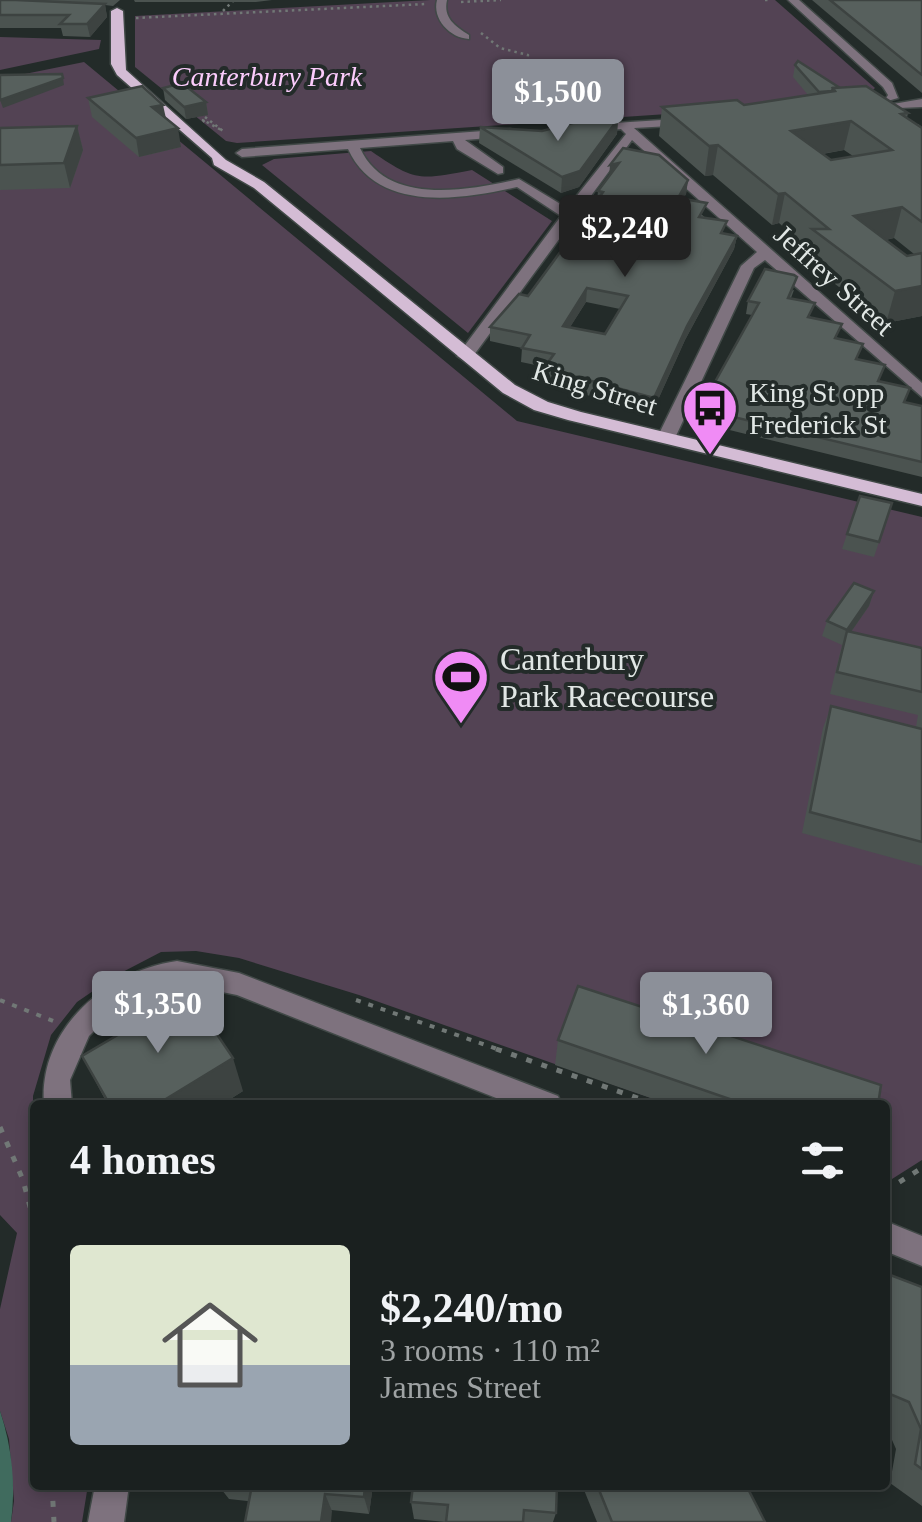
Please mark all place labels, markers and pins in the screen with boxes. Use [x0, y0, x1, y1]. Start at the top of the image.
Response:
pin: $1,500 [477, 59, 639, 144]
pin: $2,240 [544, 195, 706, 280]
place label: King St opp Frederick St [749, 377, 887, 440]
bus stop icon: King St opp Frederick St [680, 378, 740, 457]
place label: Canterbury Park Racecourse [500, 641, 714, 714]
sports icon: Canterbury Park Racecourse [431, 647, 491, 726]
pin: $1,350 [77, 971, 239, 1056]
pin: $1,360 [625, 972, 787, 1057]

